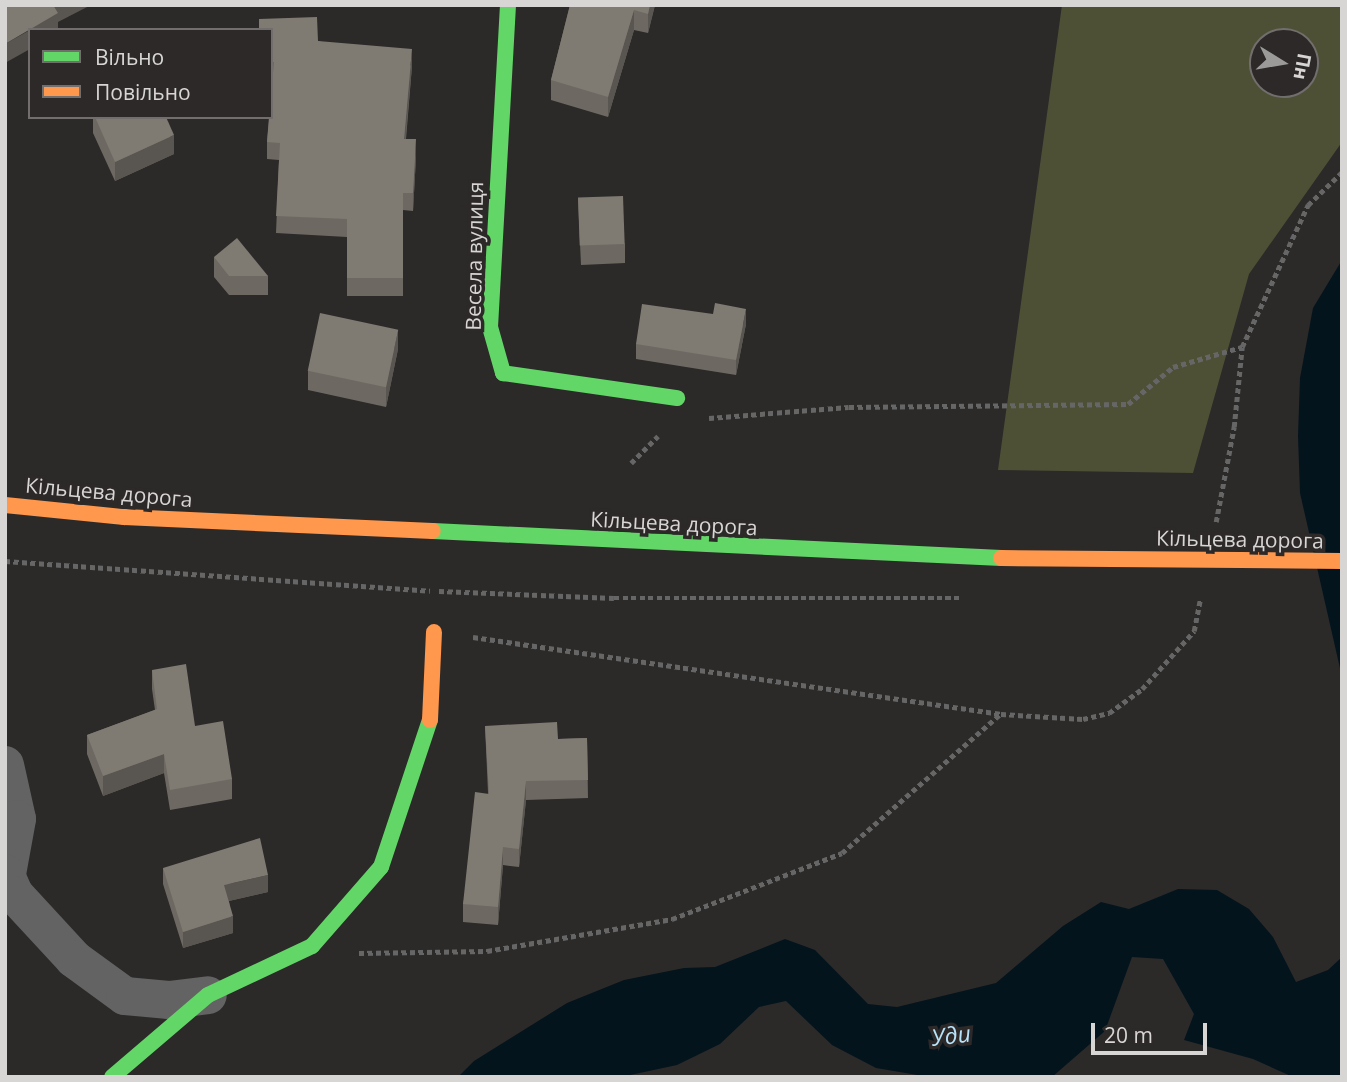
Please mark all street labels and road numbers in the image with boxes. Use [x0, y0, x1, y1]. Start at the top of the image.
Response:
street label: Весела вулиця [460, 181, 488, 331]
street label: Кільцева дорога [24, 472, 194, 512]
street label: Кільцева дорога [590, 506, 758, 540]
street label: Кільцева дорога [1156, 525, 1324, 553]

